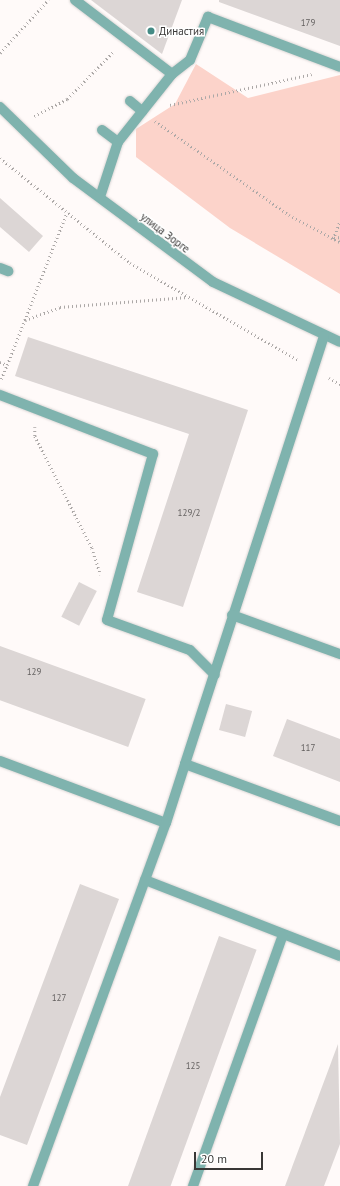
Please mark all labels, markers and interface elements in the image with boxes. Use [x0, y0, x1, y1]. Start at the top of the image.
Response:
house number: 179 [301, 18, 315, 28]
place label: Династия [159, 24, 204, 38]
marker: Династия [146, 26, 156, 36]
street label: улица Зорге [138, 210, 192, 256]
house number: 129/2 [178, 508, 200, 518]
house number: 129 [27, 667, 41, 677]
house number: 117 [301, 743, 315, 753]
house number: 127 [52, 993, 66, 1003]
house number: 125 [186, 1061, 200, 1071]
scale bar [196, 1144, 265, 1170]
text: 20 m [201, 1151, 227, 1166]

